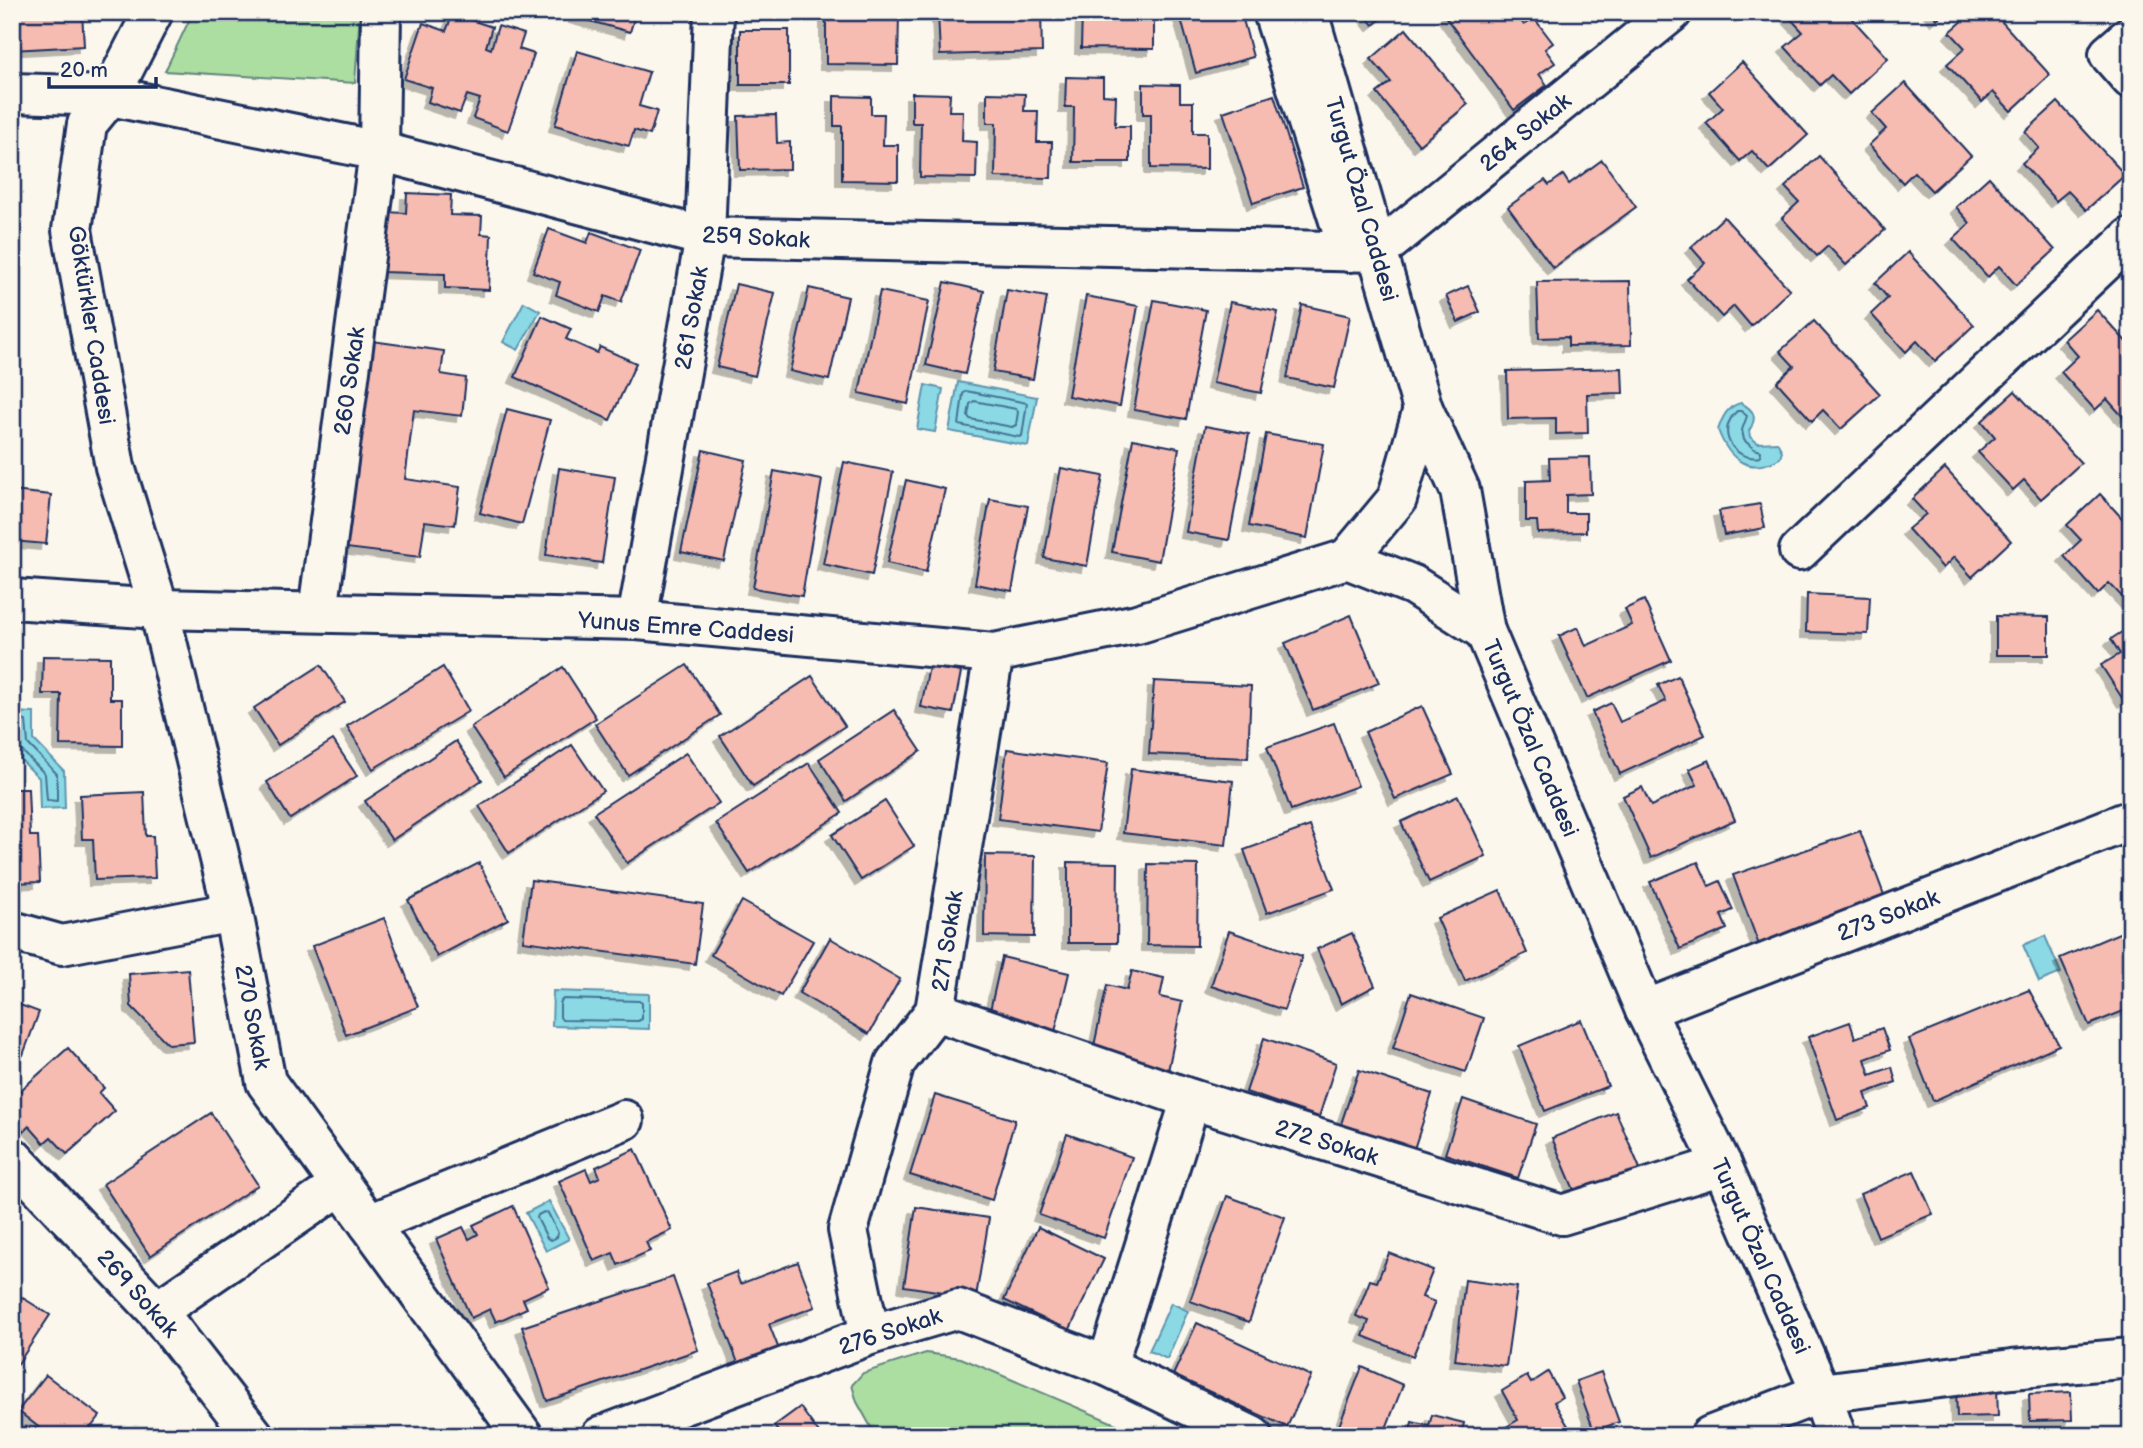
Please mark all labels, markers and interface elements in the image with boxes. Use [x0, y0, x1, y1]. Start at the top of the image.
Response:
scale bar [49, 46, 156, 90]
text: 20 m [60, 58, 108, 83]
street label: 264 Sokak [1474, 87, 1578, 178]
street label: Turgut Özal Caddesi [1318, 94, 1404, 305]
street label: 259 Sokak [701, 221, 811, 255]
street label: Göktürkler Caddesi [61, 224, 121, 427]
street label: 261 Sokak [669, 264, 715, 372]
street label: 260 Sokak [329, 324, 372, 437]
street label: Yunus Emre Caddesi [576, 606, 795, 650]
street label: Turgut Özal Caddesi [1476, 636, 1584, 841]
street label: 273 Sokak [1833, 883, 1944, 948]
street label: 271 Sokak [926, 888, 970, 994]
street label: 270 Sokak [228, 962, 276, 1073]
street label: 272 Sokak [1272, 1114, 1382, 1172]
street label: Turgut Özal Caddesi [1704, 1154, 1816, 1359]
street label: 269 Sokak [90, 1244, 185, 1344]
street label: 276 Sokak [835, 1302, 946, 1362]

